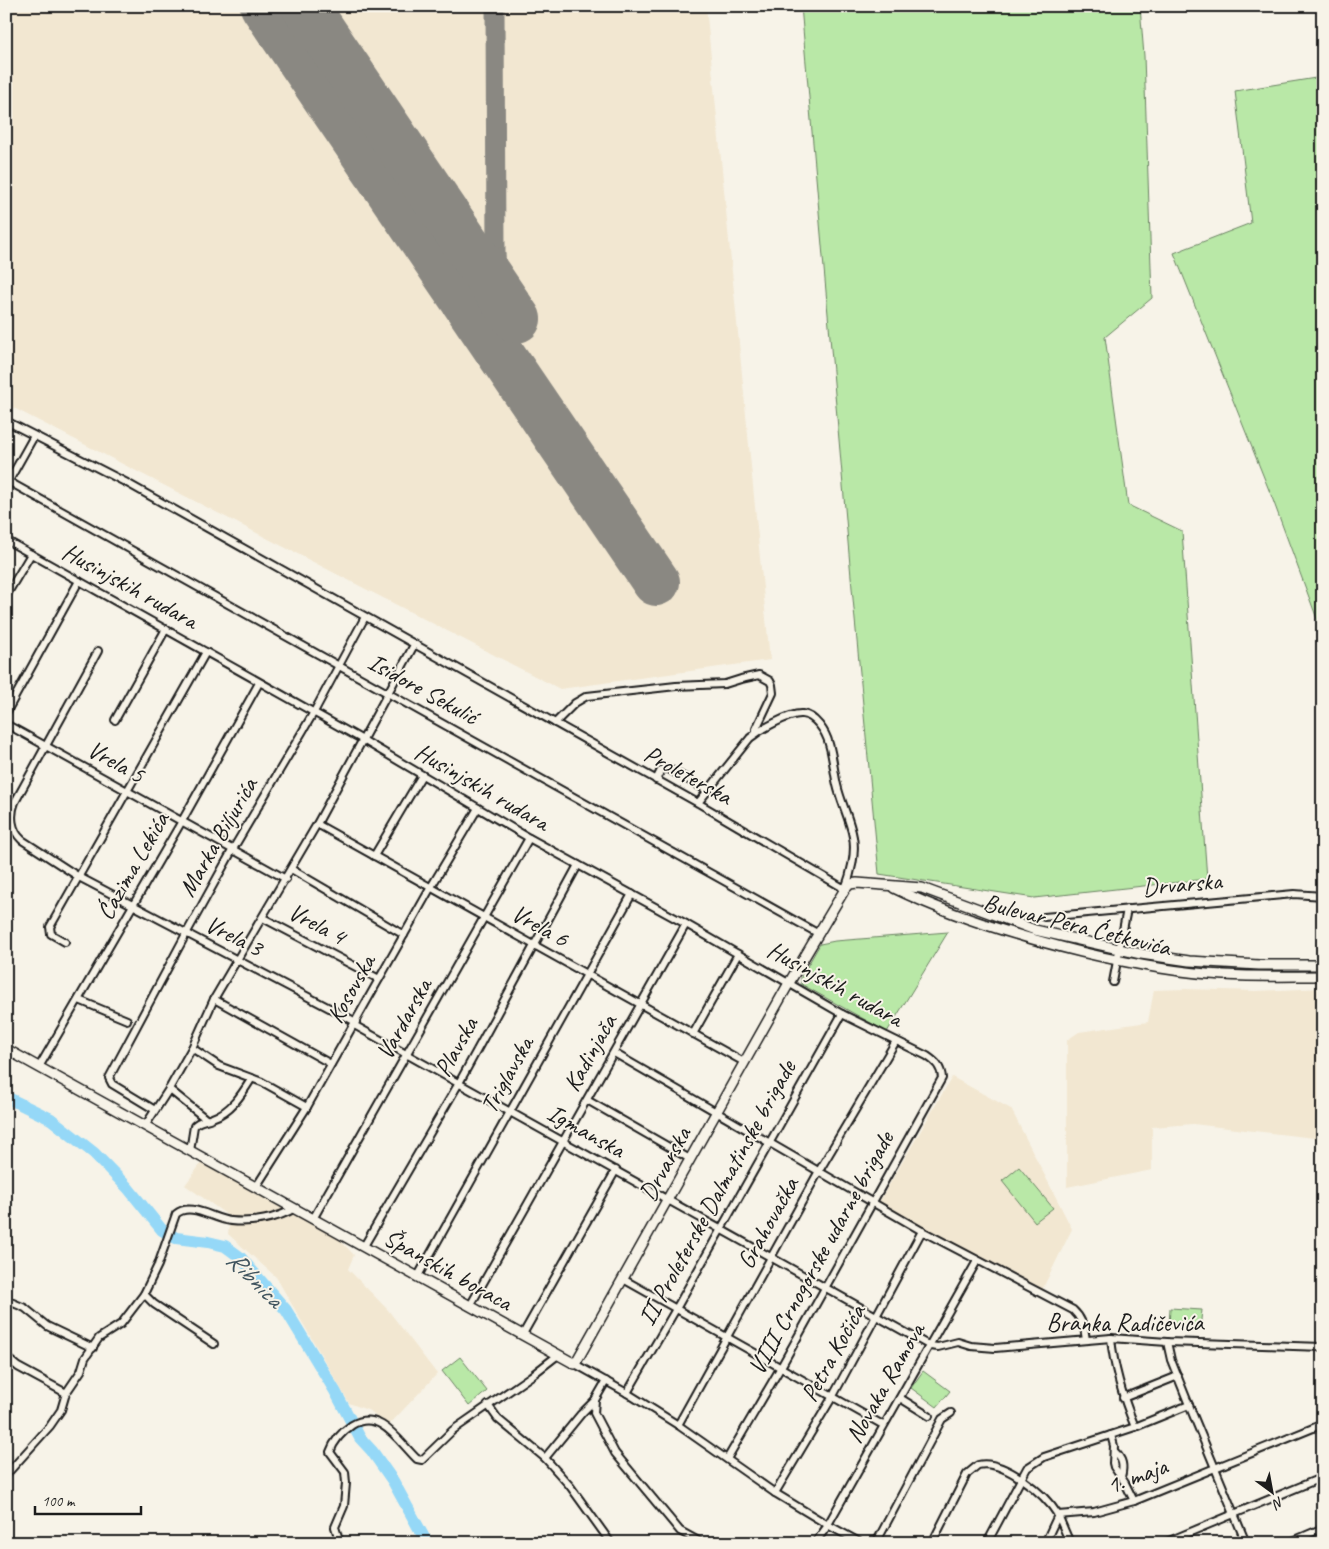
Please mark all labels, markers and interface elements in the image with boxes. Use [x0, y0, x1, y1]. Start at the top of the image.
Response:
street label: Husinjskih rudara [57, 536, 206, 638]
street label: Isidore Sekulić [362, 646, 486, 734]
street label: Vrela 5 [82, 733, 152, 791]
street label: Husinjskih rudara [409, 736, 557, 840]
street label: Proleterska [638, 738, 739, 813]
street label: Marka Biljurića [171, 770, 266, 902]
street label: Ćazima Lekića [89, 804, 178, 926]
street label: Drvarska [1141, 864, 1225, 903]
street label: Bulevar Pera Ćetkovića [980, 886, 1176, 964]
street label: Vrela 4 [283, 896, 354, 954]
street label: Vrela 6 [506, 897, 575, 955]
street label: Vrela 3 [200, 908, 270, 965]
street label: Husinjskih rudara [762, 934, 911, 1036]
street label: Kosovska [319, 947, 384, 1029]
street label: Vardarska [369, 971, 441, 1065]
street label: Kadinjača [556, 1007, 625, 1097]
street label: Plavska [427, 1010, 486, 1082]
street label: Triglavska [473, 1029, 542, 1119]
street label: II Proleterske Dalmatinske brigade [631, 1053, 804, 1331]
street label: Igmanska [542, 1097, 632, 1166]
street label: Drvarska [632, 1120, 699, 1207]
street label: VIII Crnogorske udarne brigade [741, 1124, 902, 1380]
street label: Grahovačka [730, 1170, 807, 1274]
street label: Španskih boraca [378, 1222, 519, 1319]
water label: Ribnica [220, 1244, 293, 1317]
street label: Petra Kočića [793, 1297, 874, 1407]
street label: Branka Radičevića [1047, 1307, 1206, 1339]
street label: Novaka Ramova [838, 1315, 934, 1449]
street label: 1. maja [1102, 1450, 1174, 1502]
north arrow [1246, 1466, 1296, 1516]
scale bar [35, 1484, 141, 1516]
text: 100 m [42, 1492, 76, 1511]
text: N [1268, 1493, 1287, 1513]

